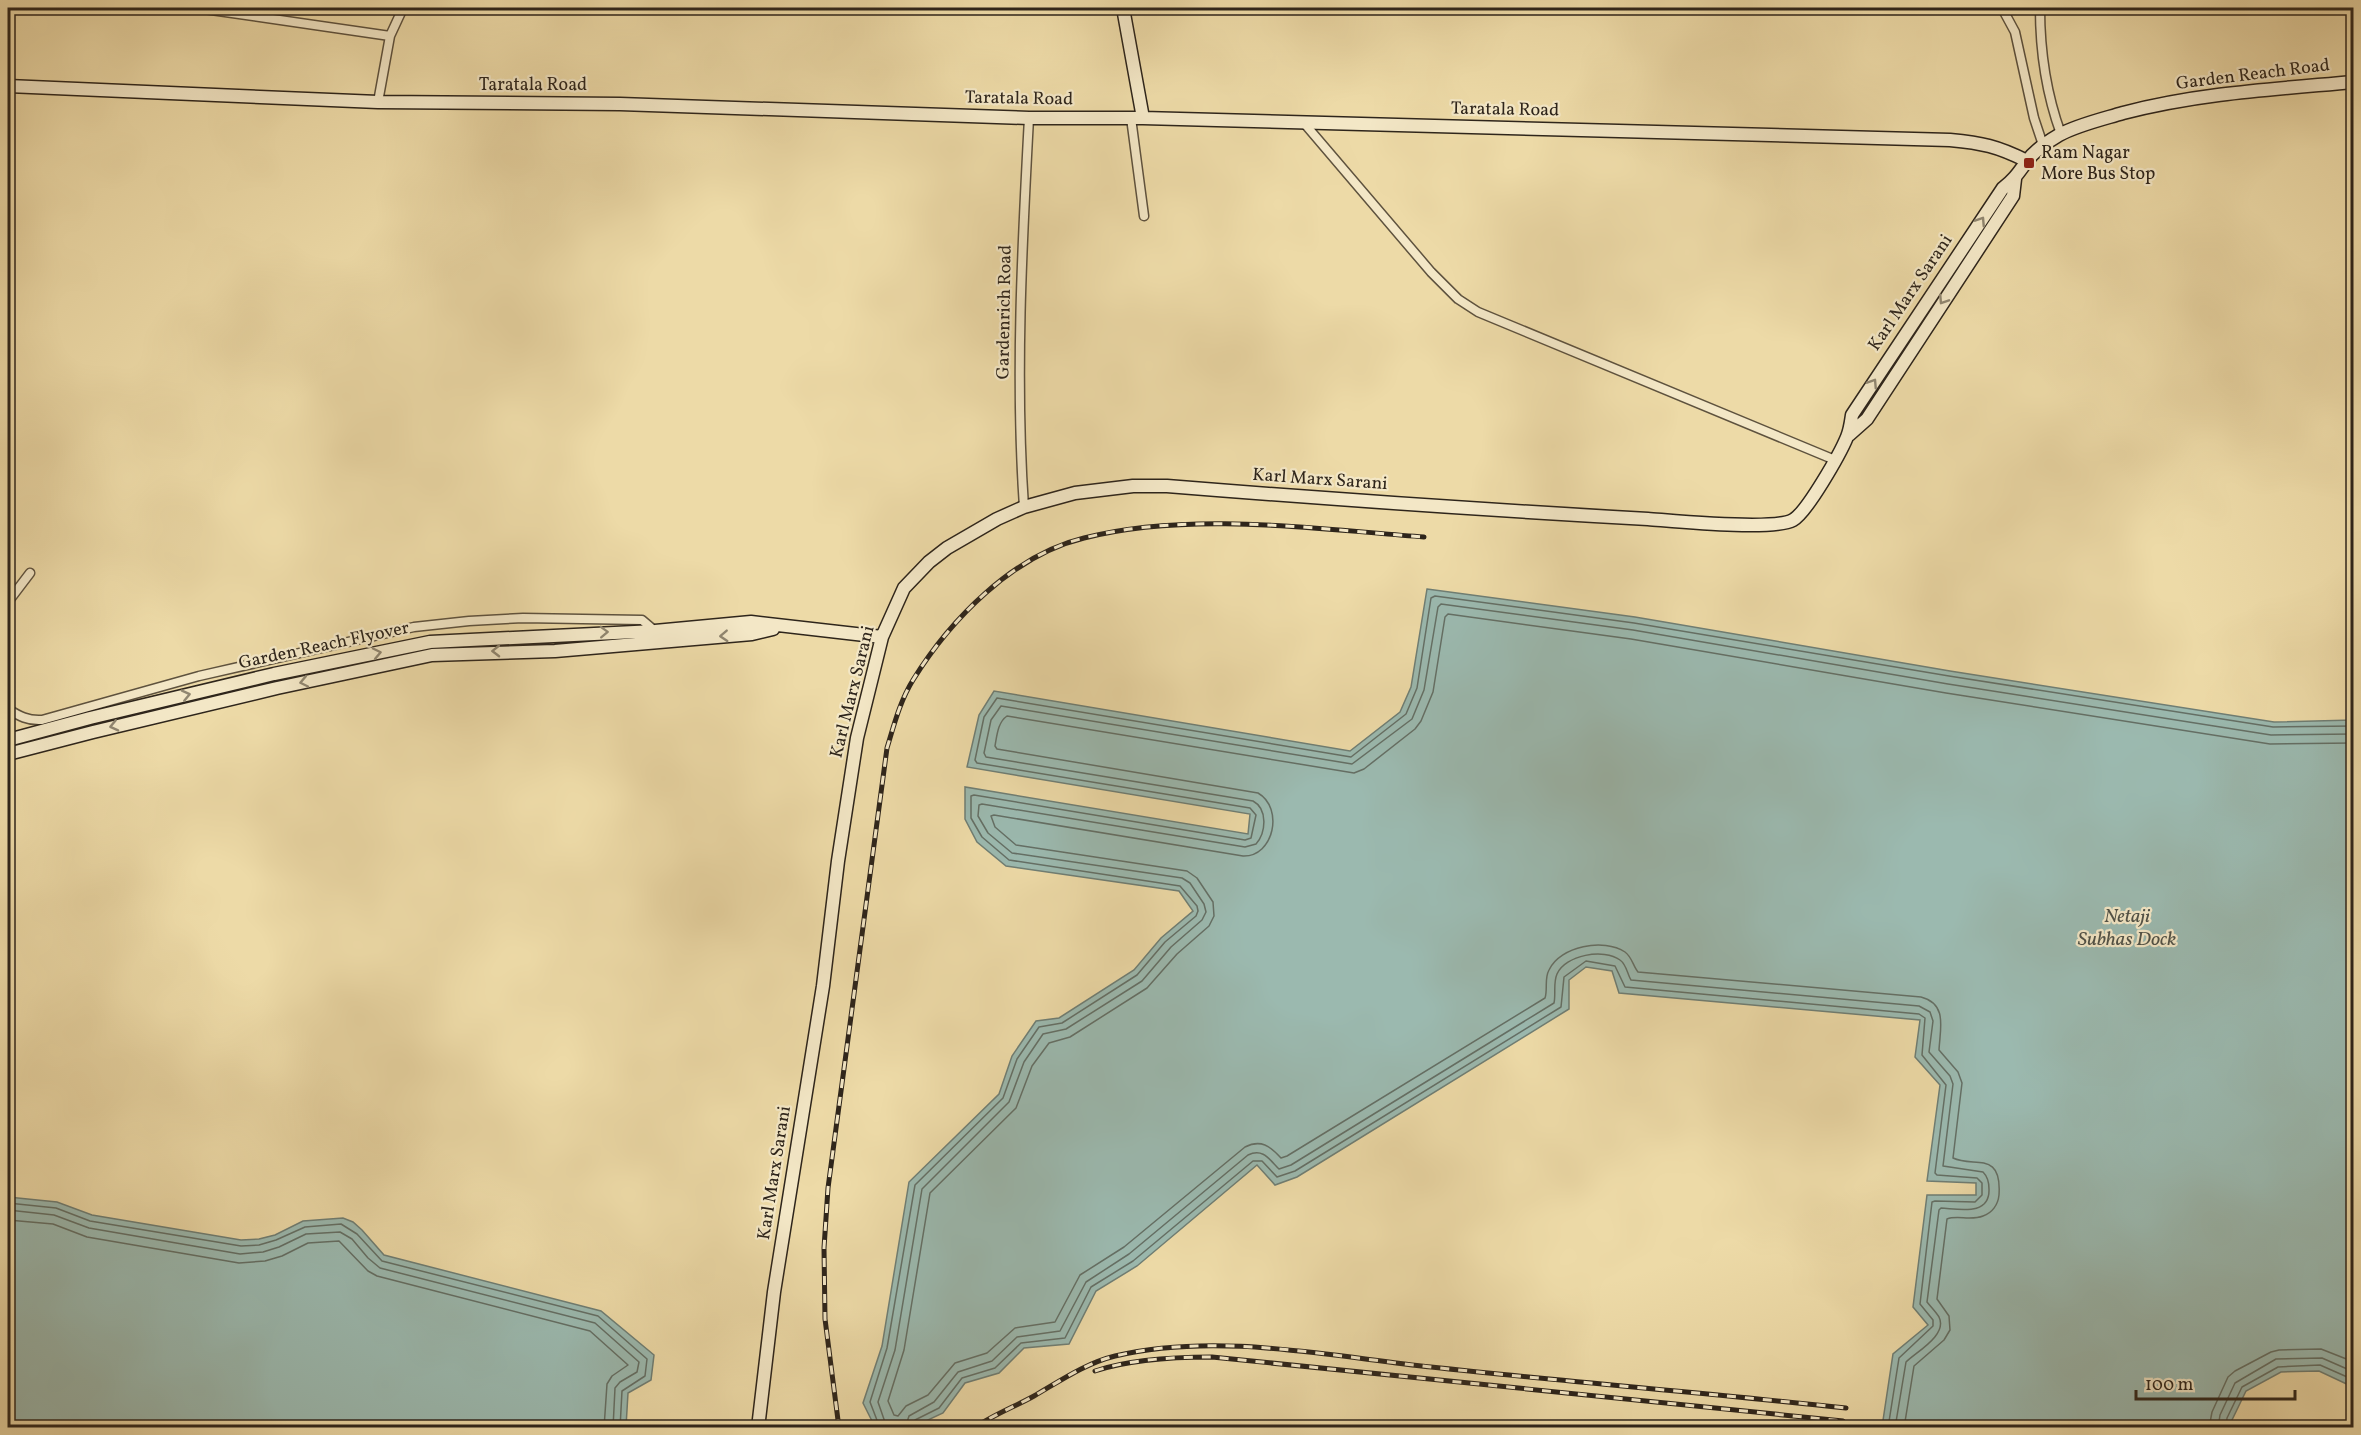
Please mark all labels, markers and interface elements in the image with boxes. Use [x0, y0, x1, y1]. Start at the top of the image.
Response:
street label: Garden Reach Road [2175, 53, 2331, 97]
street label: Taratala Road [479, 73, 587, 98]
street label: Taratala Road [965, 86, 1073, 112]
street label: Taratala Road [1451, 97, 1559, 123]
place label: Ram Nagar More Bus Stop [2041, 141, 2155, 187]
marker: Ram Nagar More Bus Stop [2022, 156, 2036, 170]
one-way arrow [1974, 217, 1985, 228]
street label: Karl Marx Sarani [1863, 230, 1959, 356]
street label: Gardenrich Road [991, 244, 1019, 380]
one-way arrow [1939, 294, 1951, 304]
one-way arrow [1865, 379, 1877, 389]
street label: Karl Marx Sarani [1252, 463, 1388, 497]
street label: Garden Reach Flyover [236, 616, 412, 676]
street label: Karl Marx Sarani [824, 623, 882, 761]
one-way arrow [600, 626, 609, 639]
one-way arrow [720, 629, 729, 642]
one-way arrow [492, 645, 501, 658]
one-way arrow [371, 647, 381, 660]
one-way arrow [300, 675, 310, 688]
one-way arrow [181, 690, 191, 703]
one-way arrow [110, 719, 120, 732]
water label: Netaji Subhas Dock [2078, 903, 2176, 954]
street label: Karl Marx Sarani [752, 1104, 798, 1242]
scale bar [2136, 1363, 2295, 1401]
text: 100 m [2145, 1373, 2194, 1398]

